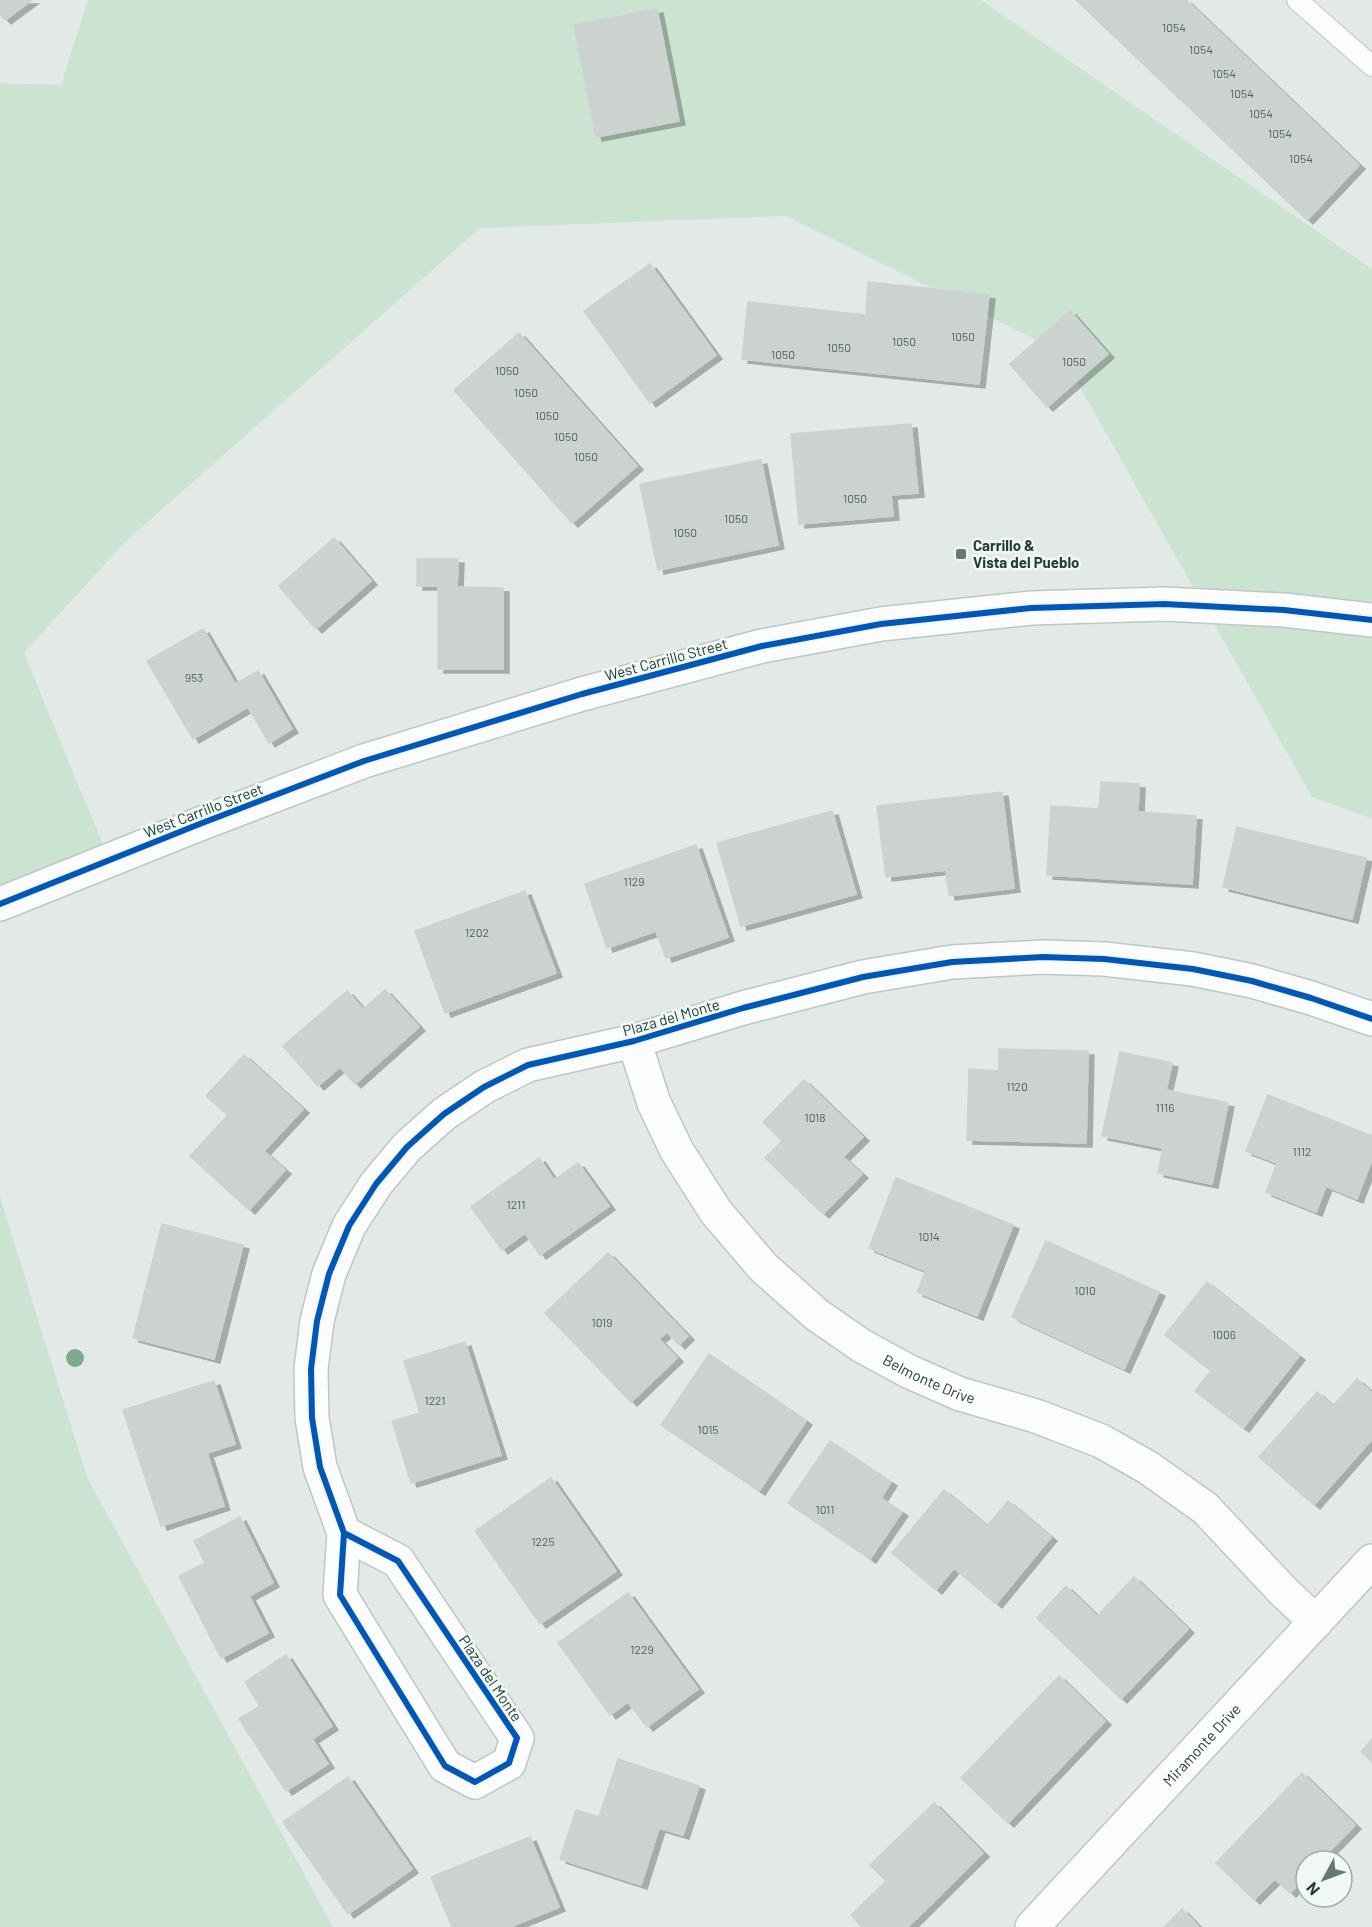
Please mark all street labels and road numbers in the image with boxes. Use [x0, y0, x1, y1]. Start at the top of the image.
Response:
street label: West Carrillo Street [603, 634, 729, 684]
street label: West Carrillo Street [141, 779, 265, 841]
street label: Plaza del Monte [620, 995, 722, 1039]
street label: Belmonte Drive [880, 1350, 977, 1407]
street label: Plaza del Monte [456, 1631, 526, 1725]
street label: Miramonte Drive [1159, 1700, 1244, 1790]

